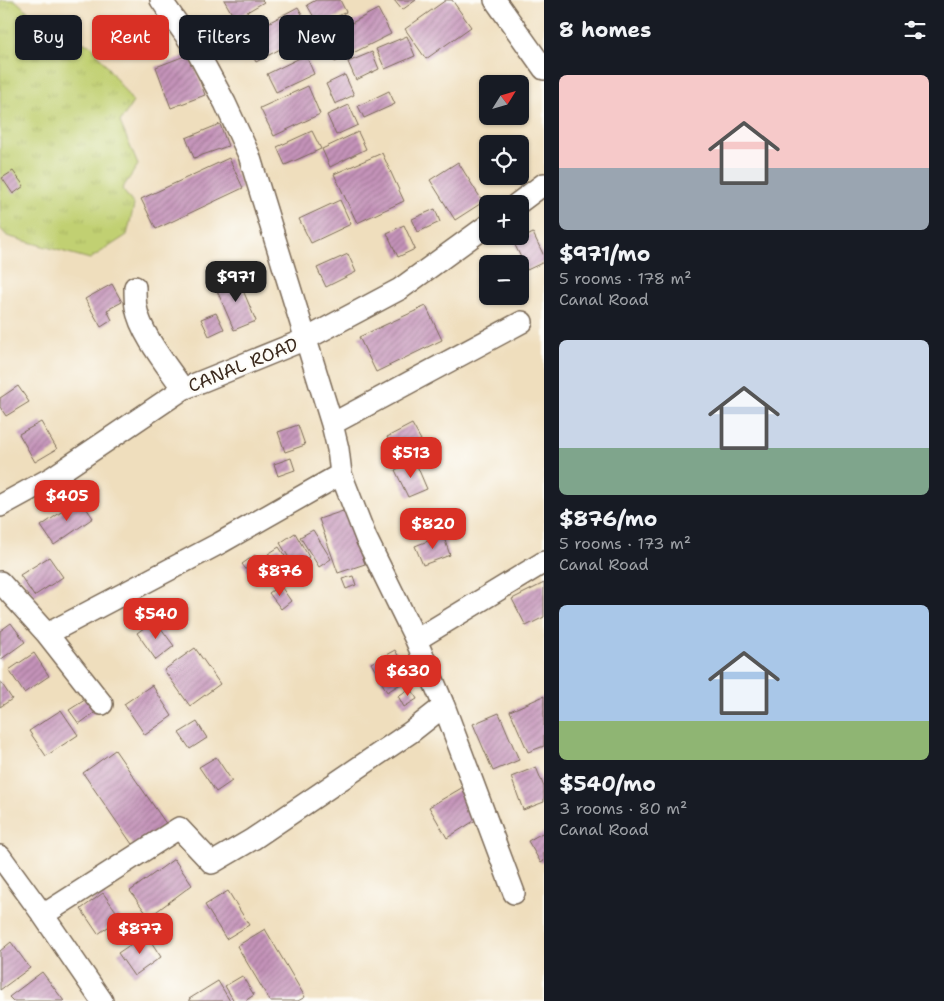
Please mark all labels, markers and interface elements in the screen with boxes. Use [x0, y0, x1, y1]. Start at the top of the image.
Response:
chip: Buy [15, 15, 82, 60]
chip: Rent [92, 15, 169, 60]
chip: Filters [179, 15, 269, 60]
chip: New [279, 15, 354, 60]
text: 8 homes [559, 16, 651, 44]
icon: filters [901, 16, 929, 44]
north arrow [479, 75, 529, 125]
map controls [479, 75, 529, 305]
icon: home [699, 108, 789, 198]
button: locate [479, 135, 529, 185]
button: + [479, 195, 529, 245]
text: $971/mo [559, 240, 650, 268]
button: − [479, 255, 529, 305]
pin: $971 [206, 260, 266, 303]
text: $971 [216, 266, 256, 287]
text: 5 rooms · 178 m² [559, 268, 692, 289]
text: Canal Road [559, 289, 649, 310]
street label: CANAL ROAD [185, 332, 302, 398]
icon: home [699, 373, 789, 463]
pin: $513 [381, 436, 441, 479]
text: $513 [392, 442, 430, 463]
pin: $405 [37, 480, 97, 522]
text: $405 [45, 485, 89, 506]
text: $876/mo [559, 505, 658, 533]
pin: $820 [403, 508, 463, 550]
text: $820 [411, 513, 455, 534]
text: 5 rooms · 173 m² [559, 533, 691, 554]
pin: $876 [250, 554, 310, 597]
text: Canal Road [559, 554, 649, 575]
text: $876 [258, 560, 302, 581]
pin: $540 [126, 598, 186, 640]
text: $540 [134, 603, 178, 624]
icon: home [699, 638, 789, 728]
pin: $630 [378, 654, 438, 697]
text: $630 [386, 660, 430, 681]
text: $540/mo [559, 770, 656, 798]
text: 3 rooms · 80 m² [559, 798, 687, 819]
text: Canal Road [559, 819, 649, 840]
pin: $877 [110, 912, 170, 955]
text: $877 [118, 918, 162, 939]

